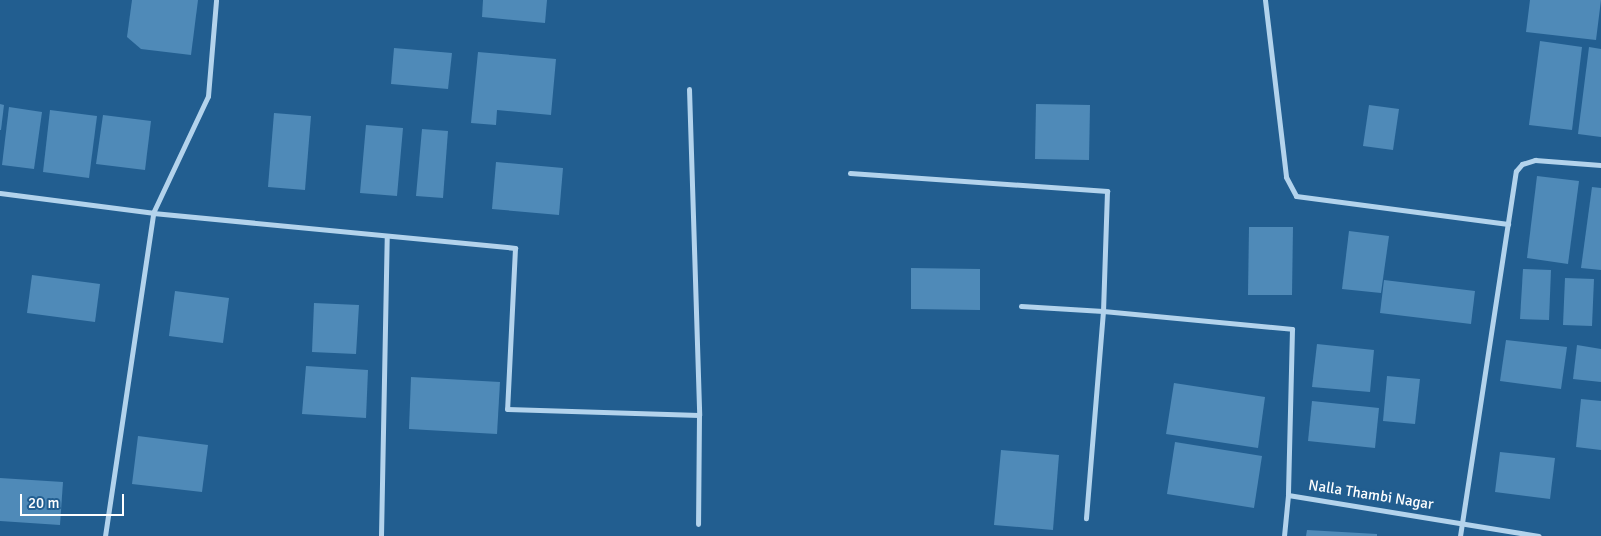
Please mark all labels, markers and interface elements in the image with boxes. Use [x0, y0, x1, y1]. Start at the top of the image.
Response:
street label: Nalla Thambi Nagar [1307, 476, 1435, 514]
scale bar [22, 484, 126, 516]
text: 20 m [28, 494, 59, 512]

